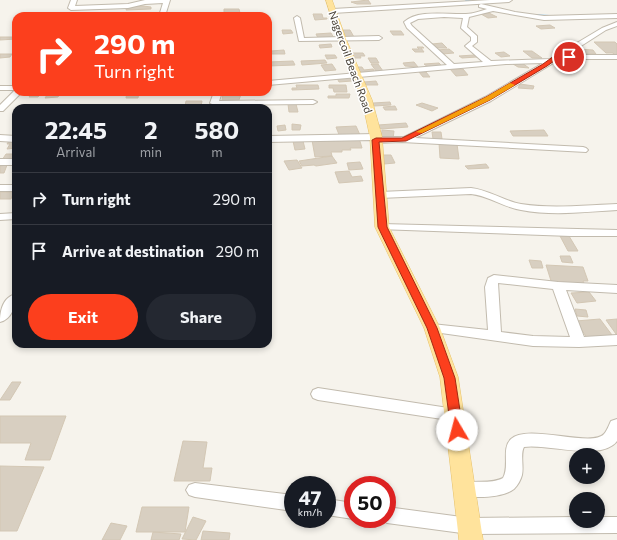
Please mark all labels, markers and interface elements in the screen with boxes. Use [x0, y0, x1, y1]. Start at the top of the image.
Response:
street label: Nagercoil Beach Road [326, 9, 376, 115]
text: 290 m [94, 26, 175, 60]
icon: right [28, 28, 80, 80]
pin [552, 40, 586, 74]
icon: arrive [558, 46, 580, 68]
text: Turn right [94, 60, 174, 82]
text: 22:45 [45, 115, 107, 144]
text: 2 [144, 115, 158, 144]
text: 580 [195, 115, 239, 144]
text: Arrival [56, 144, 96, 160]
text: min [140, 144, 162, 160]
text: m [211, 144, 223, 160]
icon: right [28, 188, 50, 210]
text: Turn right [62, 190, 131, 208]
text: 290 m [213, 190, 256, 208]
icon: arrive [28, 240, 50, 262]
text: Arrive at destination [62, 242, 204, 260]
text: 290 m [216, 242, 259, 260]
button: Exit [28, 294, 138, 340]
button: Share [146, 294, 256, 340]
position arrow [436, 409, 478, 451]
map controls [569, 448, 605, 528]
button: + [569, 448, 605, 484]
speed limit sign: 50 [344, 476, 396, 528]
text: 47 [299, 485, 321, 509]
button: − [569, 492, 605, 528]
text: km/h [298, 506, 322, 518]

